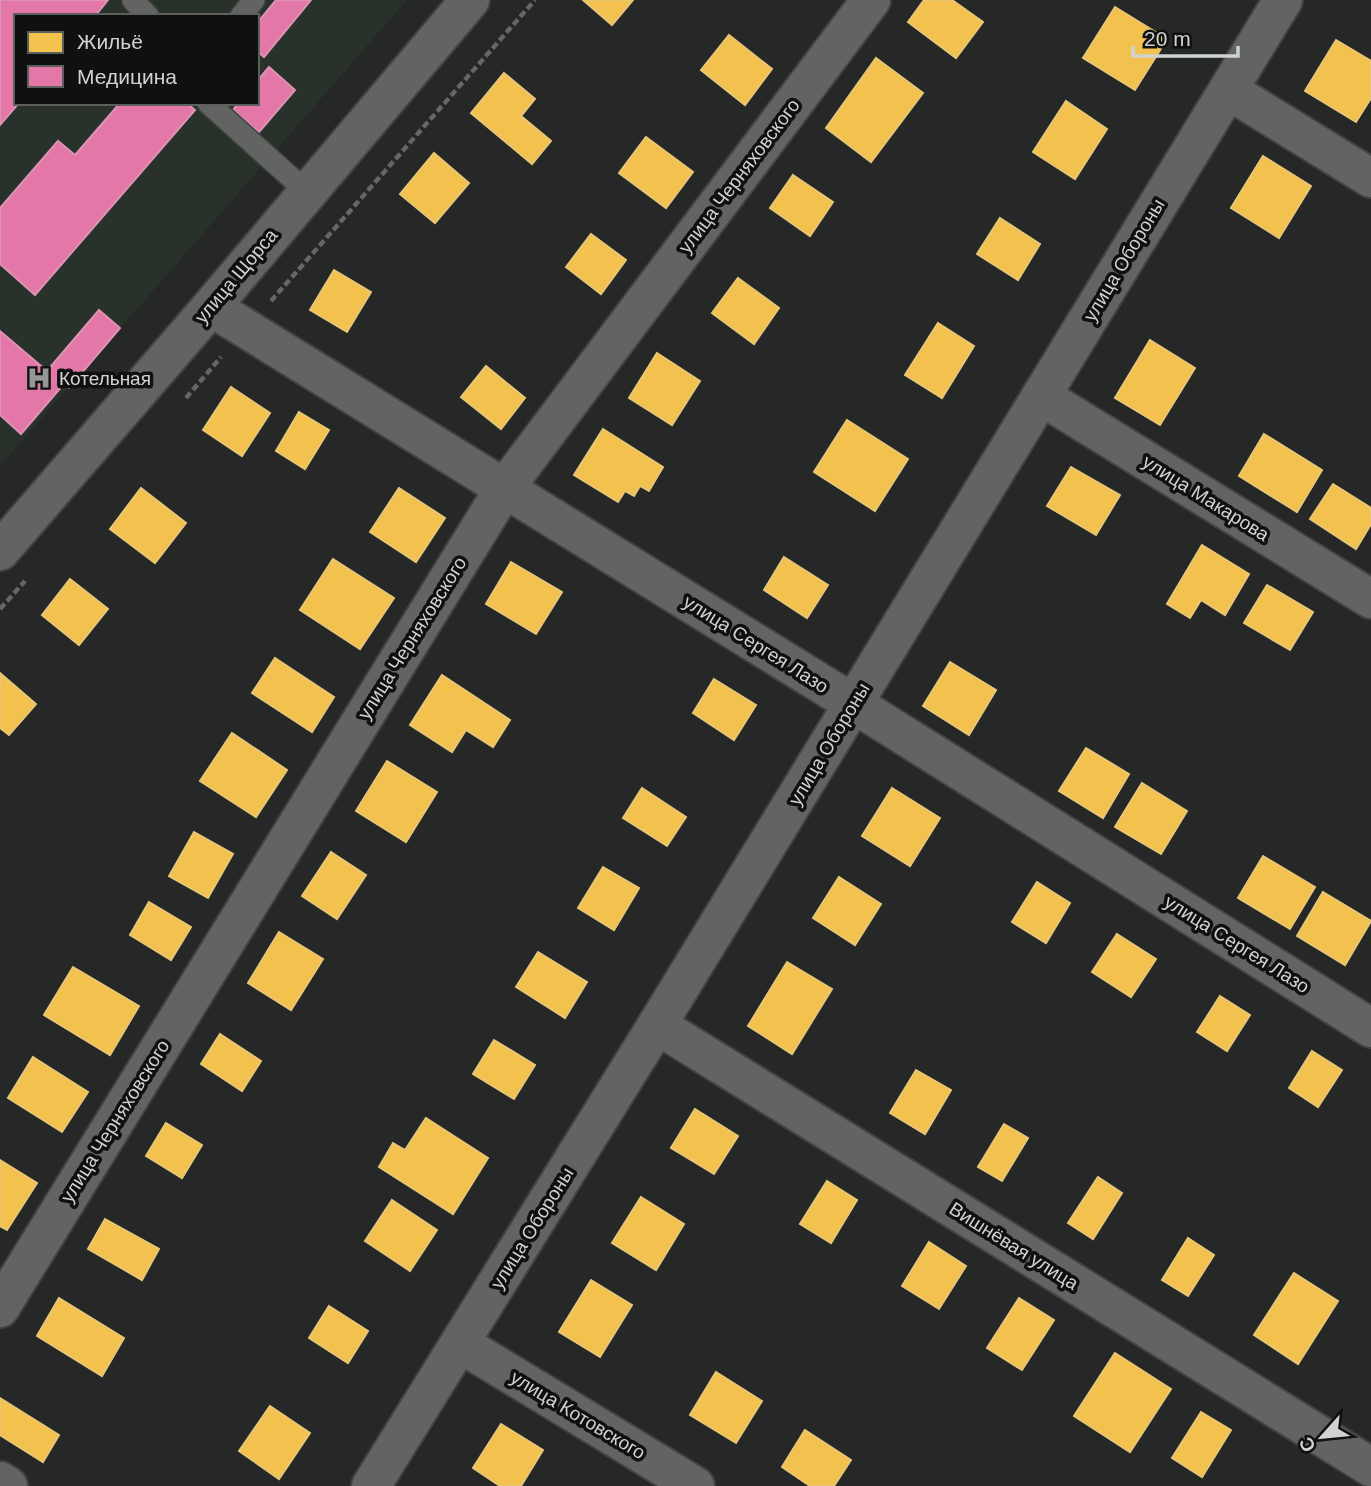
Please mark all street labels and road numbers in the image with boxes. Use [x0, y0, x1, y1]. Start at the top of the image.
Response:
street label: улица Черняховского [674, 95, 804, 257]
street label: улица Обороны [1079, 195, 1169, 325]
street label: улица Щорса [191, 224, 282, 327]
street label: улица Макарова [1139, 451, 1273, 546]
street label: улица Черняховского [353, 553, 471, 723]
street label: улица Сергея Лазо [680, 591, 832, 697]
street label: улица Обороны [784, 679, 874, 809]
street label: улица Сергея Лазо [1161, 891, 1313, 997]
street label: улица Черняховского [56, 1036, 174, 1206]
street label: улица Обороны [486, 1163, 578, 1293]
street label: Вишнёвая улица [946, 1198, 1083, 1294]
street label: улица Котовского [507, 1367, 649, 1463]

